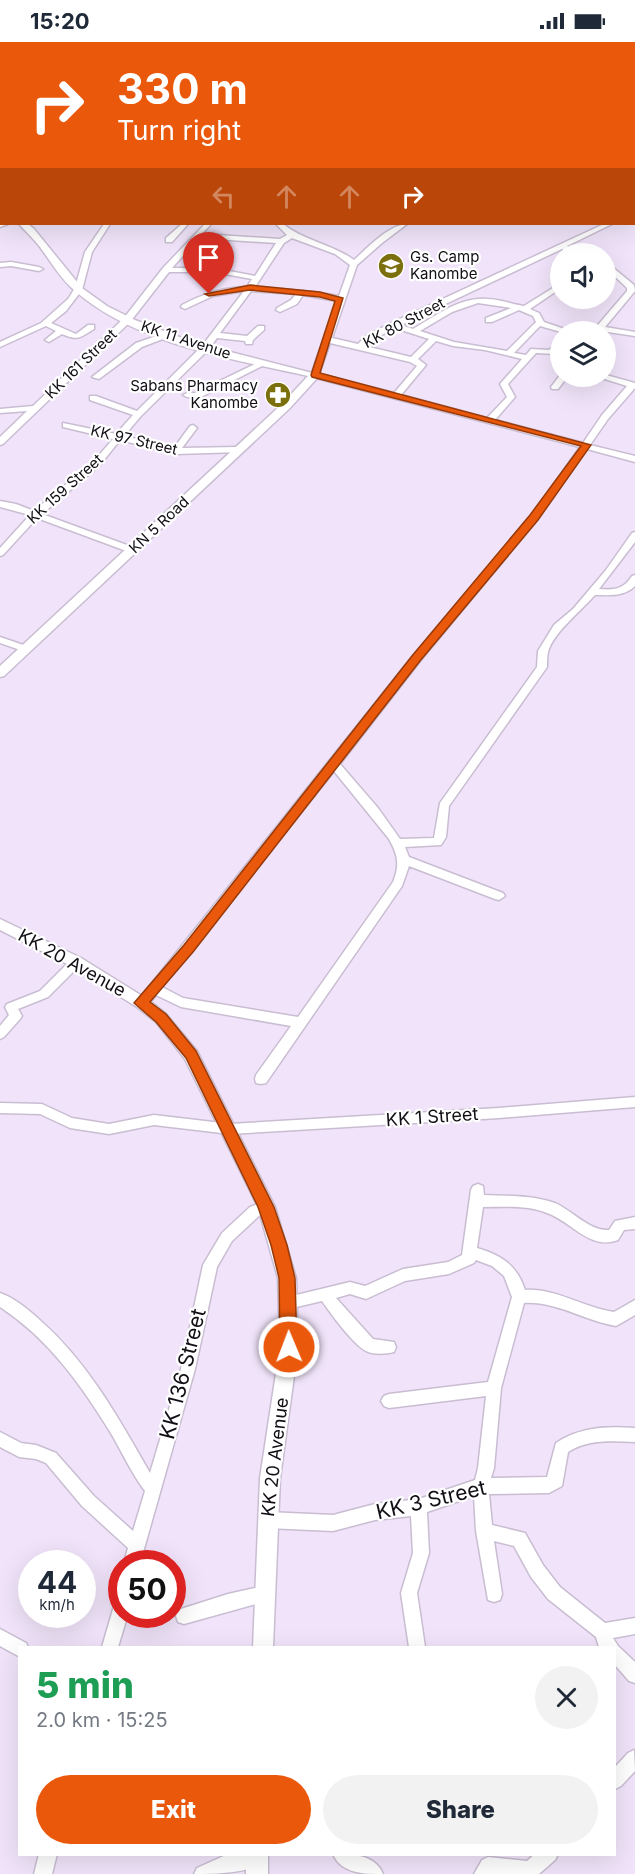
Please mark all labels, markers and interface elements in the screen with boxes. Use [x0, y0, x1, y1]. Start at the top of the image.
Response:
text: 15:20 [30, 8, 90, 34]
text: 330 m [117, 63, 248, 114]
icon: right [18, 66, 96, 144]
text: Turn right [117, 114, 241, 147]
icon: left [207, 180, 240, 213]
icon: ahead [270, 180, 303, 213]
icon: ahead [333, 180, 366, 213]
icon: right [396, 180, 429, 213]
pin [183, 232, 234, 294]
icon: arrive [192, 241, 225, 274]
map controls [550, 243, 616, 387]
button: sound [550, 243, 616, 309]
place label: Gs. Camp Kanombe [410, 247, 479, 283]
school or university icon: Gs. Camp Kanombe [376, 251, 406, 281]
street label: KK 80 Street [360, 293, 448, 352]
street label: KK 11 Avenue [139, 316, 234, 363]
button: layers [550, 321, 616, 387]
street label: KK 161 Street [41, 325, 121, 403]
place label: Sabans Pharmacy Kanombe [130, 376, 259, 412]
pharmacy icon: Sabans Pharmacy Kanombe [263, 380, 293, 410]
street label: KK 97 Street [89, 420, 179, 459]
street label: KK 159 Street [23, 450, 107, 528]
street label: KN 5 Road [125, 492, 193, 557]
street label: KK 20 Avenue [15, 924, 130, 1001]
street label: KK 1 Street [385, 1103, 479, 1130]
street label: KK 136 Street [154, 1306, 211, 1442]
position arrow [257, 1315, 321, 1379]
street label: KK 20 Avenue [257, 1396, 292, 1518]
street label: KK 3 Street [373, 1475, 489, 1524]
speed limit sign: 50 [108, 1550, 186, 1628]
text: 44 [37, 1564, 77, 1600]
text: km/h [39, 1595, 75, 1614]
text: 5 min [36, 1663, 134, 1707]
button: close [535, 1666, 598, 1729]
text: 2.0 km · 15:25 [36, 1708, 168, 1732]
button: Exit [36, 1775, 311, 1844]
button: Share [323, 1775, 598, 1844]

